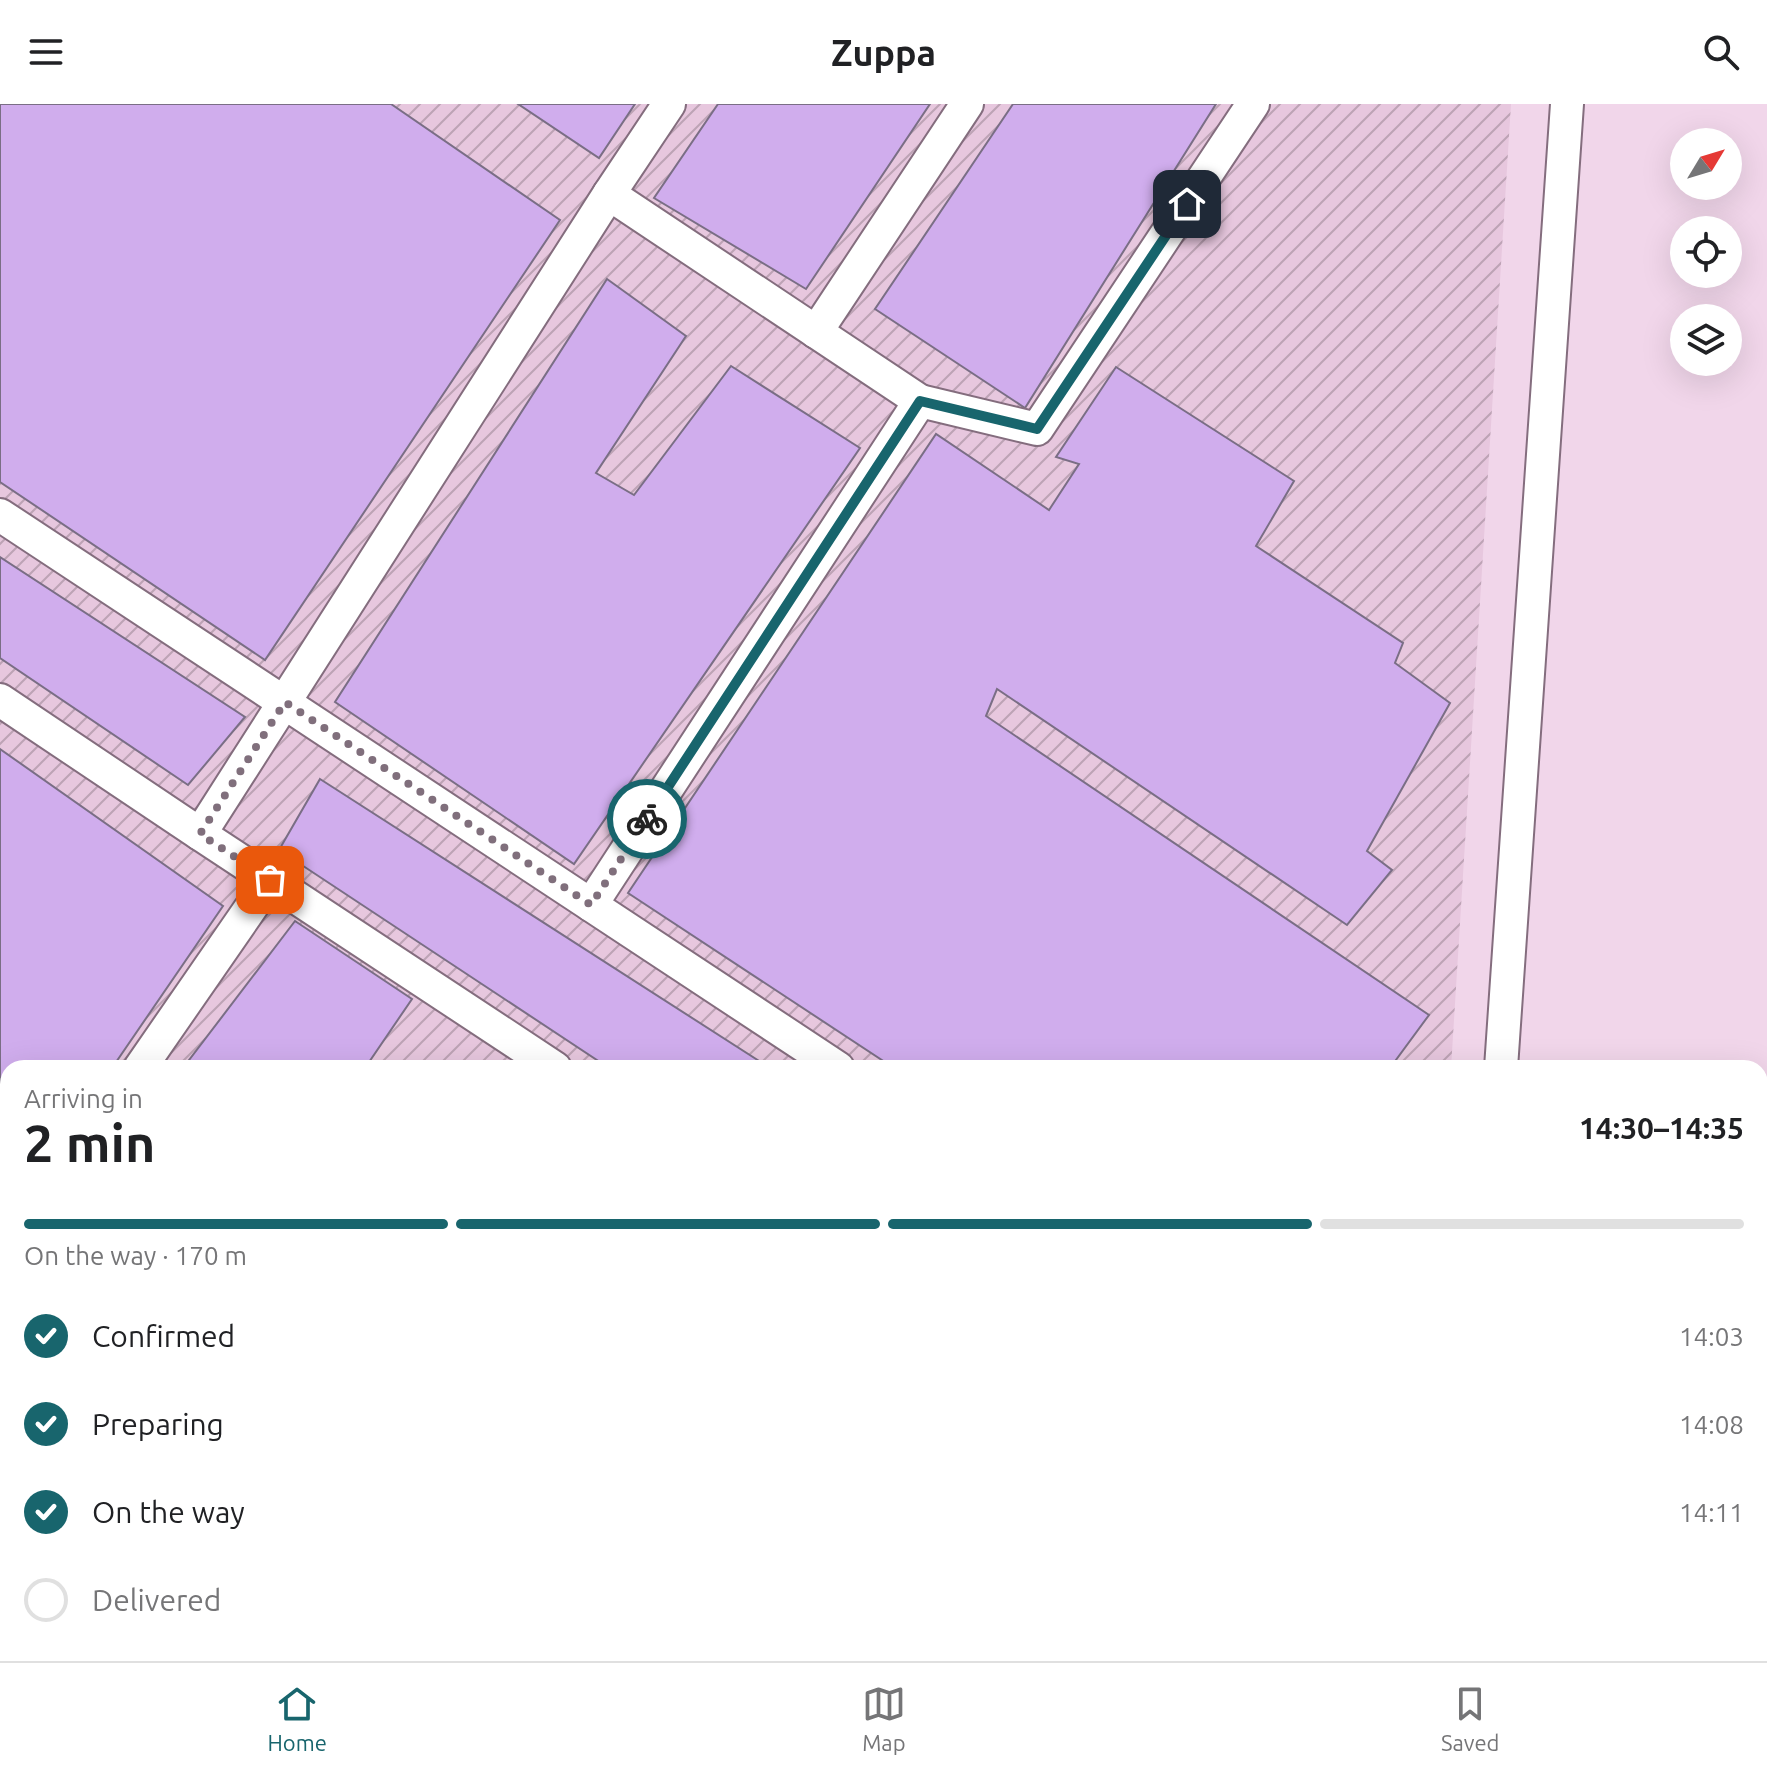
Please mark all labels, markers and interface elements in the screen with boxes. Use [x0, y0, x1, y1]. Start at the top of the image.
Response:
icon: menu [24, 30, 68, 74]
icon: search [1699, 30, 1743, 74]
text: Zuppa [831, 32, 936, 73]
north arrow [1670, 128, 1742, 200]
map controls [1670, 128, 1742, 376]
pin [1153, 170, 1221, 238]
icon: home [1165, 182, 1209, 226]
button: locate [1670, 216, 1742, 288]
button: layers [1670, 304, 1742, 376]
courier [607, 779, 687, 859]
icon: bike [625, 797, 669, 841]
pin [236, 846, 304, 914]
icon: bag [248, 858, 292, 902]
text: Arriving in [24, 1084, 143, 1113]
text: 14:30–14:35 [1579, 1111, 1744, 1145]
text: 2 min [24, 1114, 155, 1172]
text: On the way · 170 m [24, 1241, 247, 1270]
icon: check [24, 1314, 68, 1358]
text: Confirmed [92, 1319, 235, 1353]
text: 14:03 [1679, 1322, 1744, 1351]
icon: check [24, 1402, 68, 1446]
text: Preparing [92, 1407, 224, 1441]
text: 14:08 [1679, 1410, 1744, 1439]
icon: check [24, 1490, 68, 1534]
text: On the way [92, 1495, 245, 1529]
text: 14:11 [1679, 1498, 1744, 1527]
text: Delivered [92, 1583, 221, 1617]
tab: Home [268, 1682, 327, 1755]
tab: Map [862, 1682, 906, 1755]
tab: Saved [1441, 1682, 1499, 1755]

